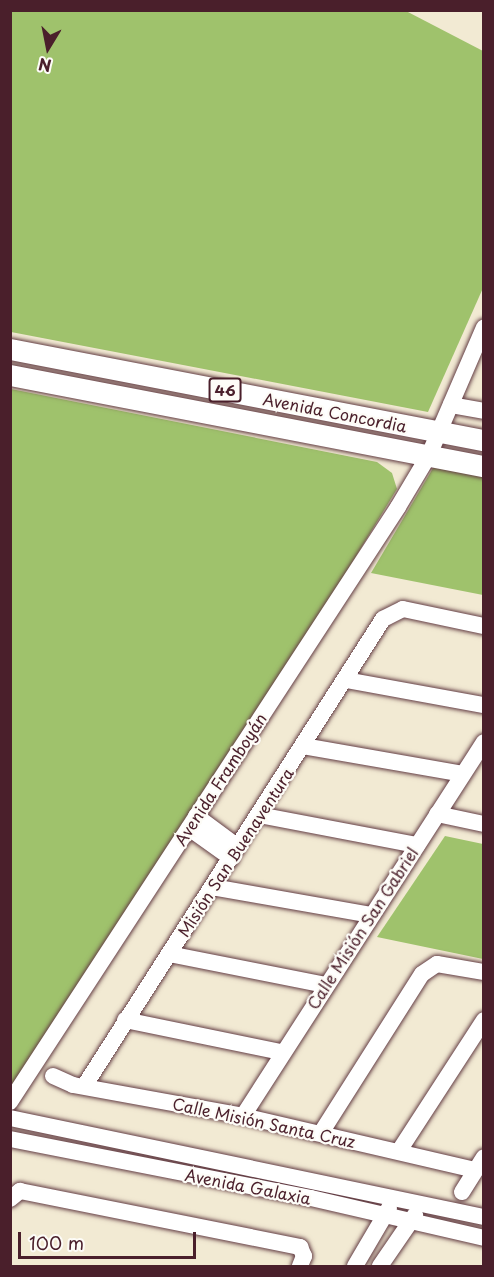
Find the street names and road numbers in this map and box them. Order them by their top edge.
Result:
road number: 46 [208,378,242,402]
street label: Avenida Concordia [262,389,408,435]
street label: Avenida Framboyán [170,710,270,848]
street label: Misión San Buenaventura [173,764,297,940]
street label: Calle Misión San Gabriel [302,843,422,1013]
street label: Calle Misión Santa Cruz [171,1093,357,1151]
street label: Avenida Galaxia [184,1164,312,1208]

